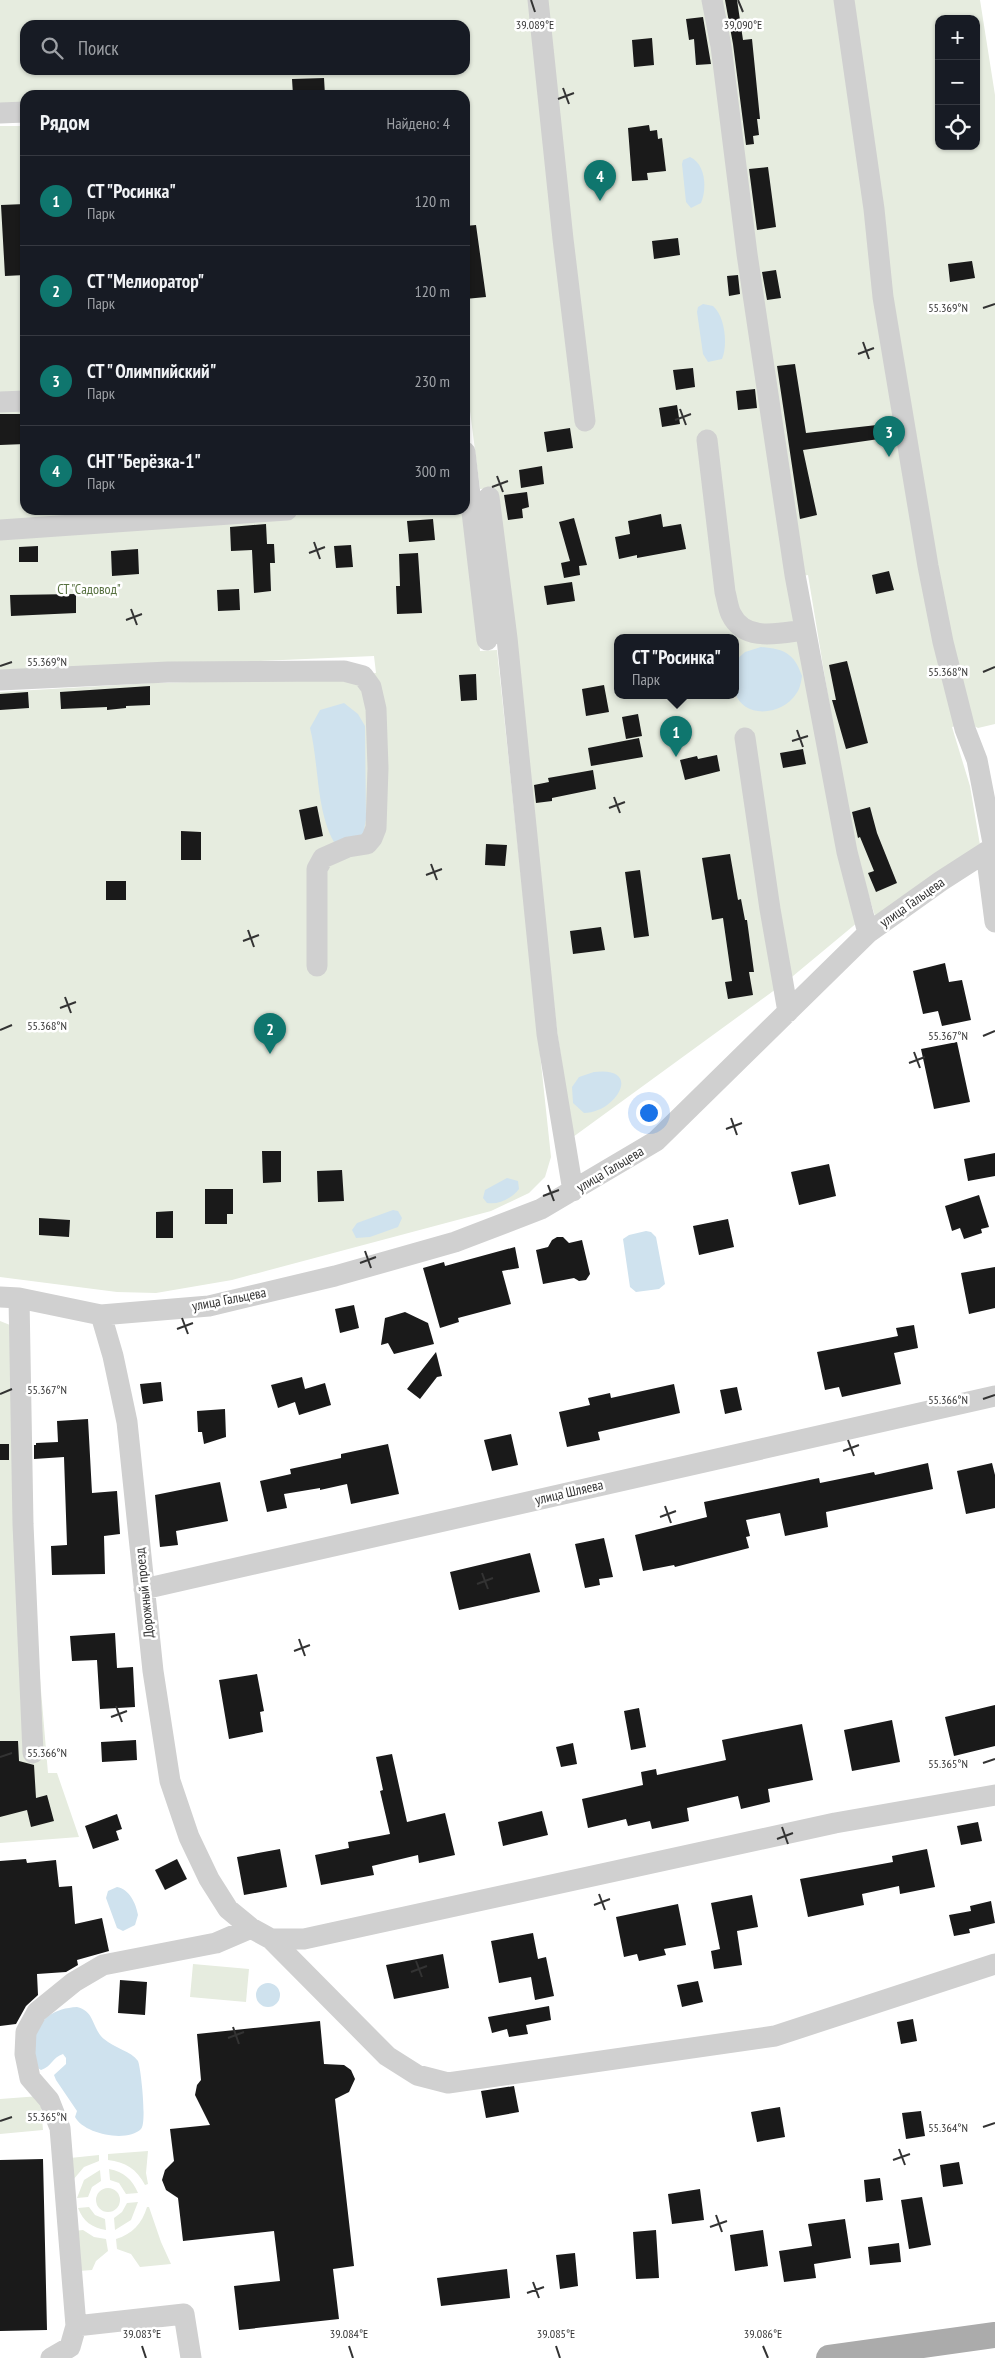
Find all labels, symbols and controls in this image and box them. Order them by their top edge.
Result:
map controls [935,15,980,150]
button: + [935,15,980,60]
text: 39.089°E [516,17,554,32]
text: 39.090°E [724,17,762,32]
search box [20,20,470,75]
icon: search [38,34,66,62]
text: Поиск [78,36,119,60]
button: − [935,60,980,105]
button: locate [935,105,980,150]
text: Рядом [40,109,90,136]
text: Найдено: 4 [387,113,450,133]
pin: 4 [584,160,616,201]
text: СТ "Росинка" [87,179,176,203]
text: 1 [52,191,60,211]
text: 120 m [415,191,450,211]
text: Парк [87,203,115,223]
text: СТ "Мелиоратор" [87,269,204,293]
text: 2 [52,281,60,301]
text: 120 m [415,281,450,301]
text: Парк [87,293,115,313]
text: 55.369°N [928,300,968,315]
text: СТ " Олимпийский" [87,359,216,383]
text: 3 [52,371,60,391]
text: 230 m [415,371,450,391]
text: Парк [87,383,115,403]
pin: 3 [873,416,905,457]
text: СНТ "Берёзка-1" [87,449,201,473]
text: 4 [52,461,60,481]
text: 300 m [415,461,450,481]
text: Парк [87,473,115,493]
park label: СТ "Садовод" [57,580,121,598]
popup [614,634,739,699]
text: СТ "Росинка" [632,645,721,669]
text: 55.369°N [27,654,67,669]
text: 55.368°N [928,664,968,679]
text: Парк [632,669,660,689]
pin: 1 [660,716,692,757]
street label: улица Гальцева [876,873,948,931]
pin: 2 [254,1013,286,1054]
text: 55.368°N [27,1018,67,1033]
text: 55.367°N [928,1028,968,1043]
your location [636,1100,662,1126]
street label: улица Гальцева [573,1142,647,1196]
street label: улица Гальцева [190,1283,268,1315]
text: 55.367°N [27,1382,67,1397]
text: 55.366°N [928,1392,968,1407]
street label: улица Шляева [533,1475,605,1509]
street label: Дорожный проезд [130,1547,158,1639]
text: 55.366°N [27,1745,67,1760]
text: 55.365°N [928,1756,968,1771]
text: 55.365°N [27,2109,67,2124]
text: 55.364°N [928,2120,968,2135]
text: 39.083°E [123,2326,161,2341]
text: 39.084°E [330,2326,368,2341]
text: 39.085°E [537,2326,575,2341]
text: 39.086°E [744,2326,782,2341]

